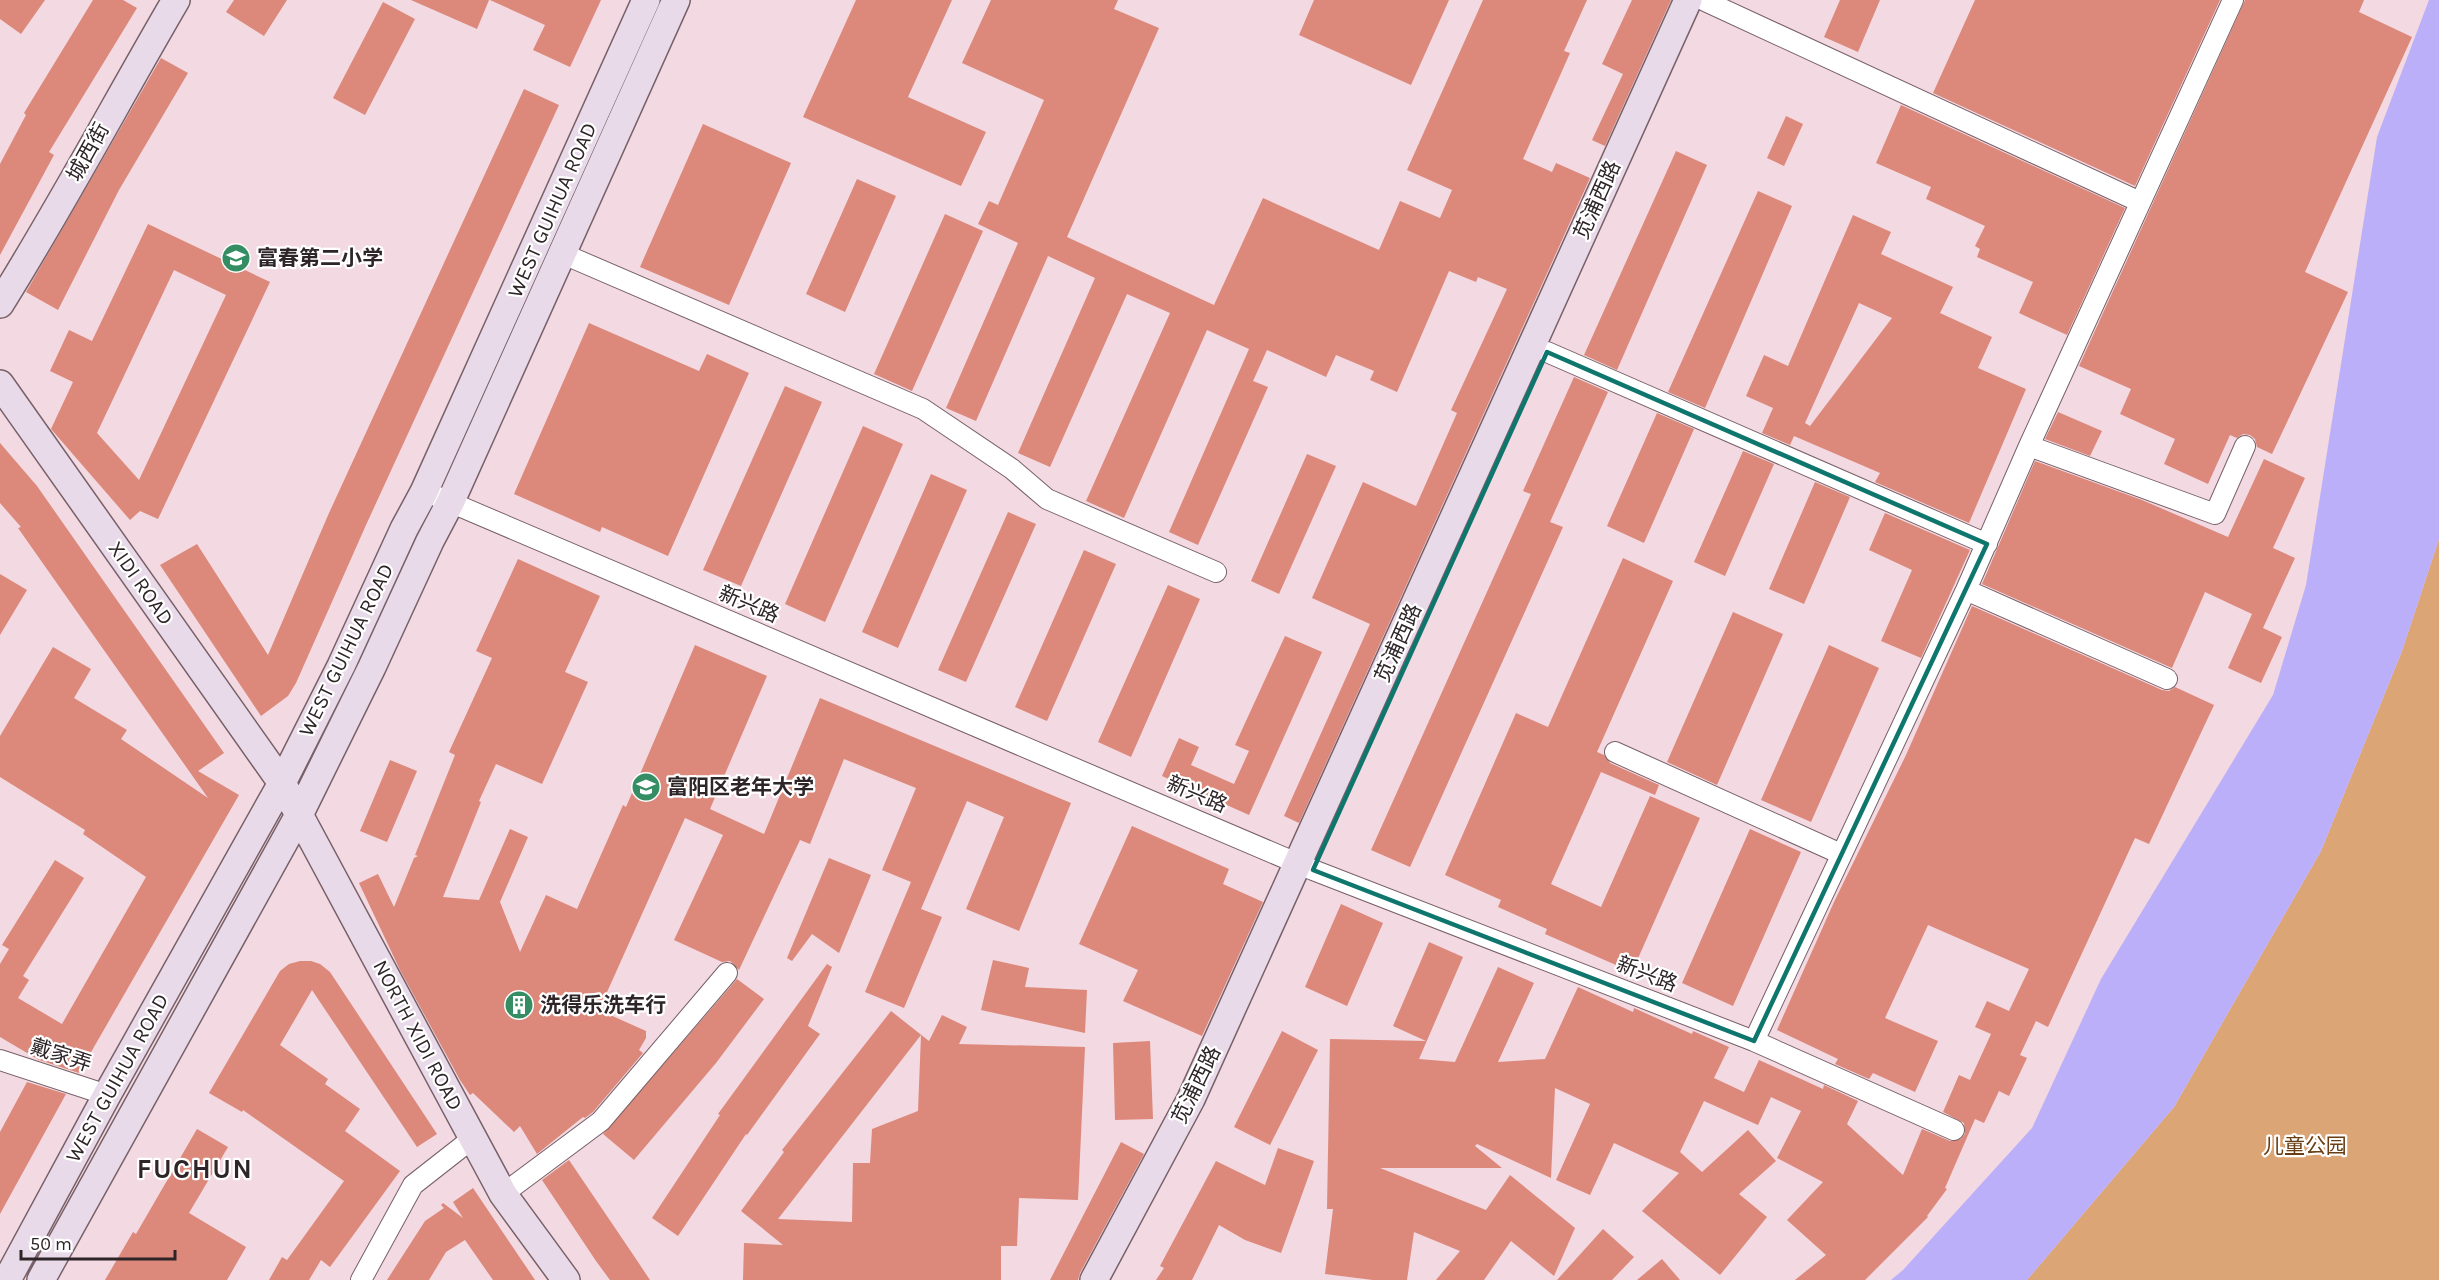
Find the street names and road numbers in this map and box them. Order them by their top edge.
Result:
street label: 城西街 [62,119,114,185]
street label: WEST GUIHUA ROAD [503,119,601,301]
street label: 苋浦西路 [1569,157,1625,243]
street label: XIDI ROAD [104,537,178,629]
street label: WEST GUIHUA ROAD [294,560,398,740]
street label: 新兴路 [715,581,783,627]
street label: 苋浦西路 [1370,600,1426,686]
street label: 新兴路 [1163,771,1231,817]
street label: 新兴路 [1613,952,1681,996]
street label: NORTH XIDI ROAD [368,956,468,1114]
street label: WEST GUIHUA ROAD [61,990,173,1166]
street label: 戴家弄 [27,1034,95,1076]
street label: 苋浦西路 [1167,1042,1225,1128]

